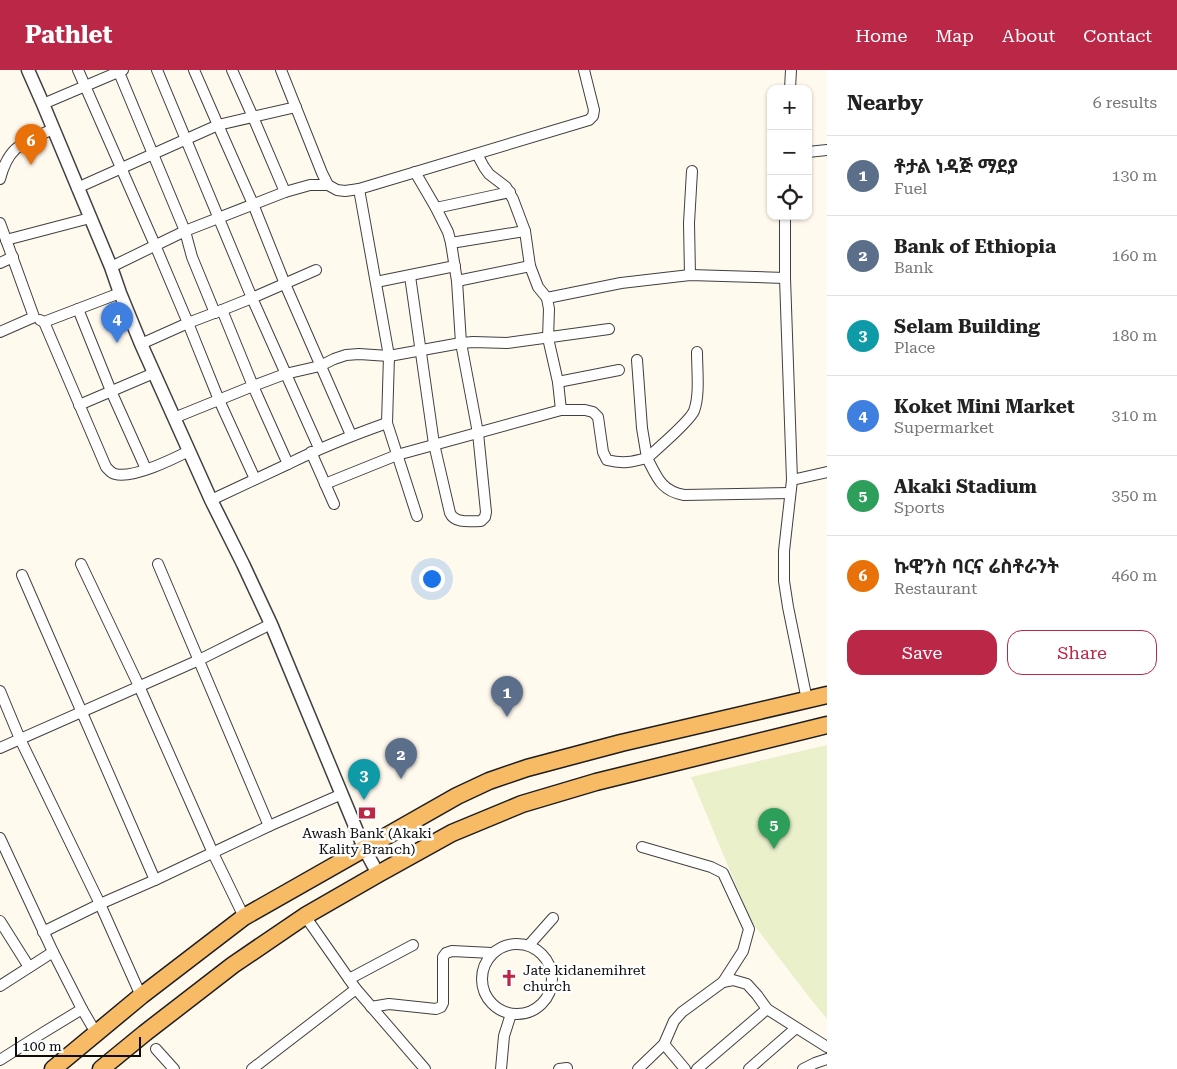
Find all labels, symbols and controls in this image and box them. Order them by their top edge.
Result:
text: Pathlet [25,21,112,49]
text: Home [855,25,907,46]
text: Map [935,25,974,46]
text: About [1002,25,1055,46]
text: Contact [1083,25,1152,46]
map controls [767,85,812,220]
button: + [767,85,812,130]
text: Nearby [847,91,923,115]
text: 6 results [1093,93,1157,112]
pin: 6 [15,124,47,165]
button: − [767,130,812,175]
text: ቶታል ነዳጅ ማደያ [894,155,1018,178]
text: 1 [859,166,867,185]
text: 130 m [1111,166,1157,185]
button: locate [767,175,812,220]
text: Fuel [894,179,927,198]
text: Bank of Ethiopia [894,235,1056,258]
text: 2 [859,246,867,265]
text: 160 m [1111,246,1157,265]
text: Bank [894,258,934,277]
pin: 4 [101,302,133,343]
text: Selam Building [894,315,1040,338]
text: 3 [859,326,867,345]
text: 180 m [1111,326,1157,345]
text: Place [894,338,935,357]
text: Koket Mini Market [894,395,1075,418]
text: 4 [859,406,867,425]
text: 310 m [1111,406,1157,425]
text: Supermarket [894,418,994,437]
text: Akaki Stadium [894,475,1037,498]
text: 5 [859,486,867,505]
text: 350 m [1111,486,1157,505]
text: Sports [894,498,945,517]
text: ኩዊንስ ባርና ሬስቶራንት [894,555,1059,578]
your location [419,566,445,592]
text: 6 [859,566,867,585]
text: 460 m [1111,566,1157,585]
text: Restaurant [894,579,977,598]
button: Save [847,630,997,675]
button: Share [1007,630,1157,675]
pin: 1 [491,676,523,717]
pin: 2 [385,738,417,779]
pin: 3 [348,759,380,800]
bank icon: Awash Bank (Akaki Kality Branch) [357,803,377,823]
pin: 5 [758,808,790,849]
place label: Awash Bank (Akaki Kality Branch) [302,825,432,857]
place label: Jate kidanemihret church [523,962,646,994]
church icon: Jate kidanemihret church [499,968,519,988]
scale bar [15,1034,141,1057]
text: 100 m [22,1038,62,1054]

